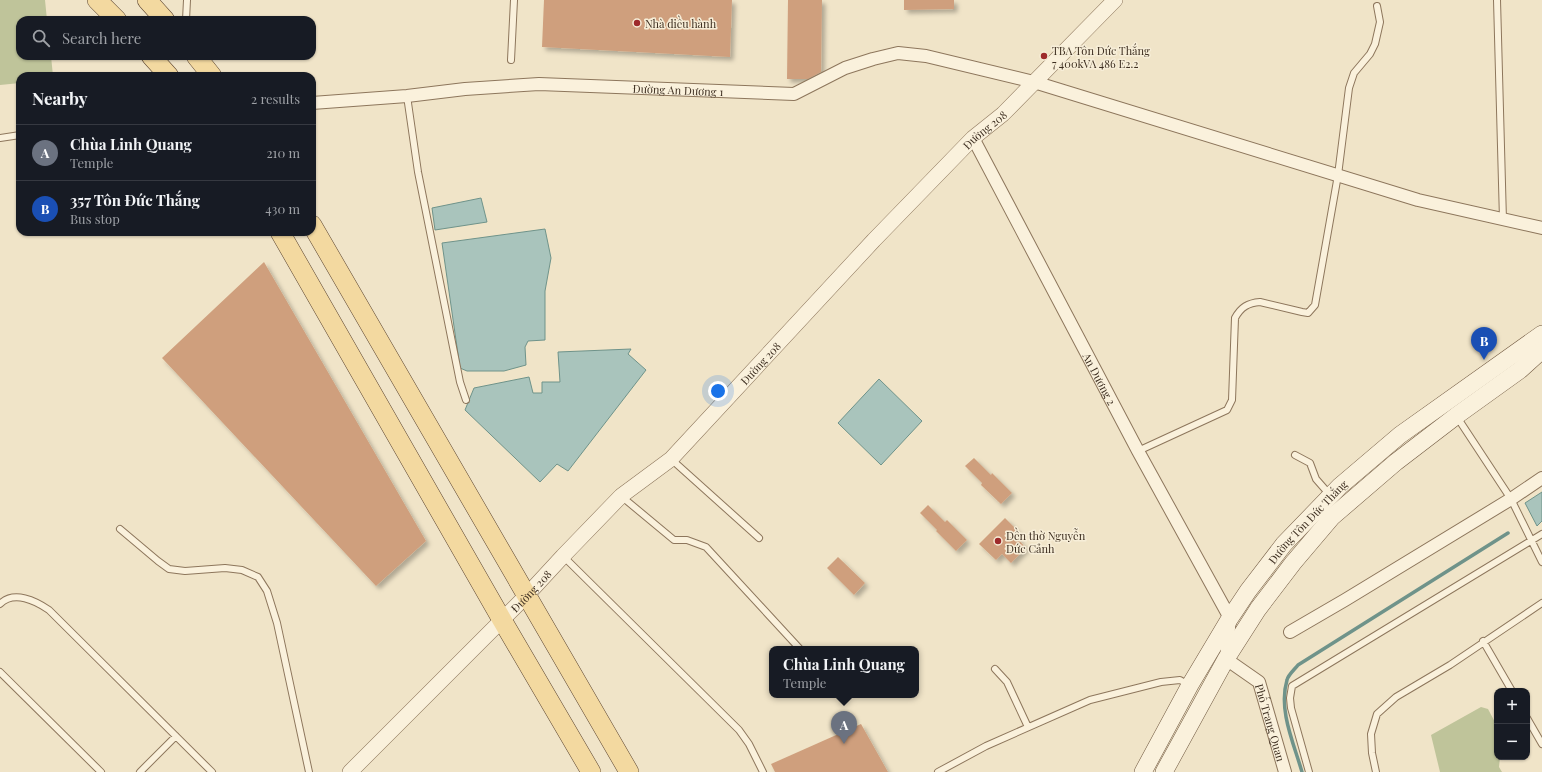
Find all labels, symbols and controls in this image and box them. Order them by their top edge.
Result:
place label: Nhà điều hành [645,15,717,31]
search box [16,16,316,60]
marker: Nhà điều hành [632,18,642,28]
icon: search [30,27,52,49]
text: Search here [62,28,141,48]
place label: TBA Tôn Đức Thắng 7 400kVA 486 E2.2 [1052,43,1150,71]
marker: TBA Tôn Đức Thắng 7 400kVA 486 E2.2 [1039,51,1049,61]
street label: Đường An Dương 1 [632,80,724,99]
text: Nearby [32,87,87,109]
text: 2 results [251,90,300,107]
street label: Đường 208 [959,107,1010,152]
text: Chùa Linh Quang [70,134,192,154]
text: A [41,144,49,161]
text: 210 m [266,144,300,161]
text: Temple [70,154,113,171]
text: 357 Tôn Đức Thắng [70,190,200,210]
text: B [41,200,49,217]
text: 430 m [265,200,300,217]
text: Bus stop [70,210,120,227]
pin: B [1471,327,1497,360]
street label: Đường 208 [736,338,784,388]
street label: An Dương 2 [1079,349,1120,407]
your location [708,381,728,401]
street label: Đường Tôn Đức Thắng [1264,476,1350,567]
place label: Đền thờ Nguyễn Đức Cảnh [1006,527,1086,556]
marker: Đền thờ Nguyễn Đức Cảnh [993,536,1003,546]
street label: Đường 208 [507,566,555,615]
popup [769,646,919,698]
text: Chùa Linh Quang [783,654,905,674]
text: Temple [783,674,826,691]
street label: Phố Trang Quan [1252,682,1289,763]
map controls [1494,688,1530,760]
button: + [1494,688,1530,724]
pin: A [831,711,857,744]
button: − [1494,724,1530,760]

